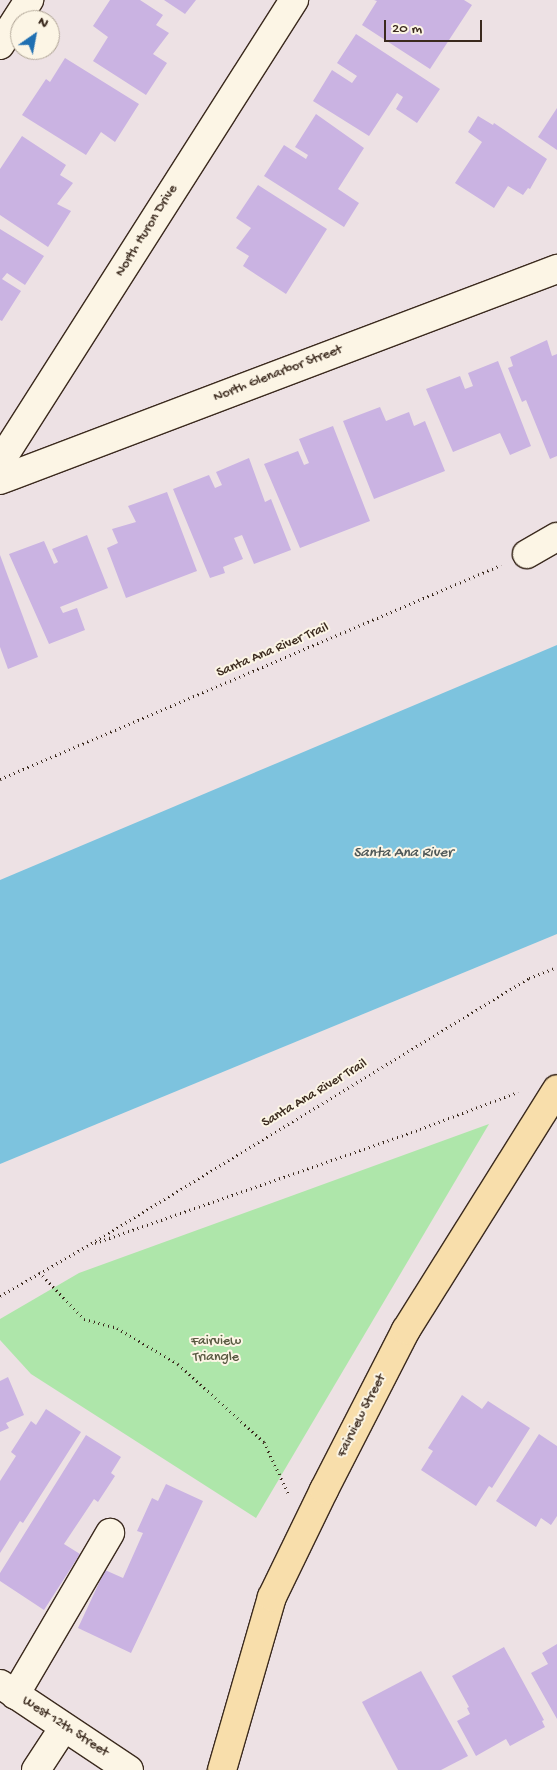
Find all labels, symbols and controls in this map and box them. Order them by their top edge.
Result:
north arrow [10,10,60,60]
scale bar [387,10,484,42]
text: N [34,13,51,32]
text: 20 m [392,20,422,38]
street label: North Huron Drive [112,182,182,280]
street label: North Glenarbor Street [211,342,345,406]
street label: Santa Ana River Trail [214,620,332,682]
water label: Santa Ana River [353,845,453,863]
street label: Santa Ana River Trail [259,1056,371,1132]
park label: Fairview Triangle [191,1334,241,1366]
street label: Fairview Street [334,1372,390,1460]
street label: West 12th Street [19,1693,111,1761]

